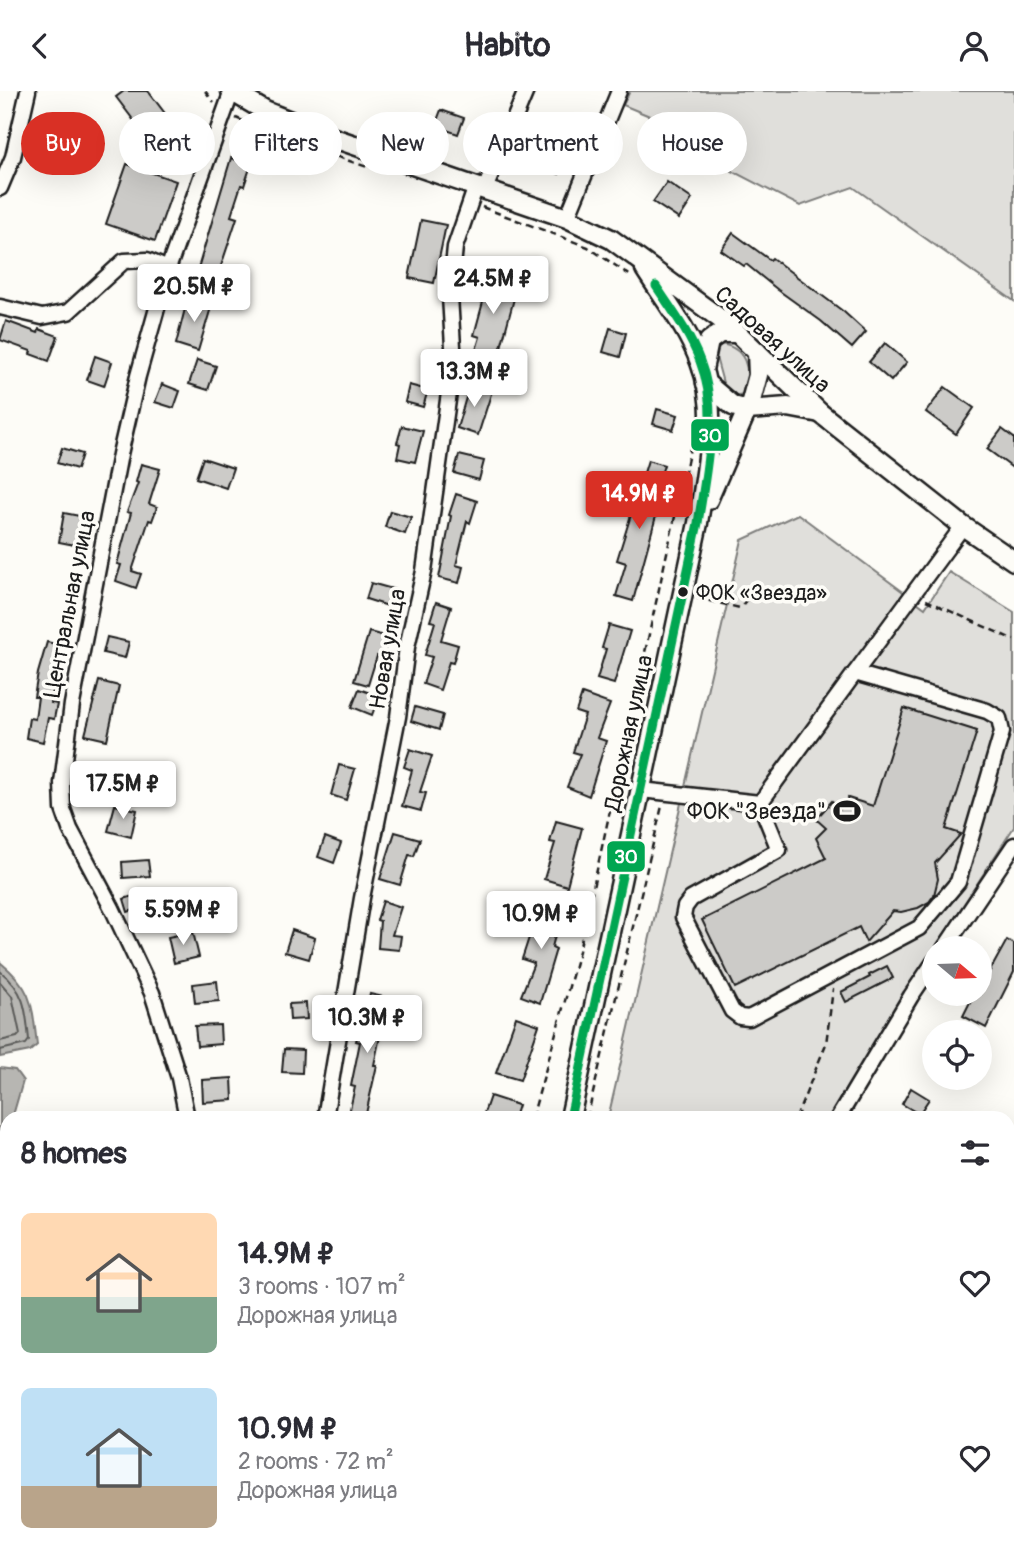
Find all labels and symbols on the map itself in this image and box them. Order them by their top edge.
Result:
pin: 24.5M ₽ [428,257,558,316]
pin: 20.5M ₽ [129,265,259,324]
street label: Садовая улица [709,280,837,399]
pin: 13.3M ₽ [409,349,539,409]
line badge: 30 [690,418,730,452]
text: 30 [698,424,722,448]
pin: 14.9M ₽ [574,471,704,531]
street label: Центральная улица [37,508,102,700]
place label: ФОК «Звезда» [696,580,827,607]
marker: ФОК «Звезда» [676,585,690,599]
street label: Новая улица [363,586,412,712]
street label: Дорожная улица [598,652,659,815]
pin: 17.5M ₽ [58,761,188,821]
sports icon: ФОК "Звезда" [832,796,862,826]
place label: ФОК "Звезда" [687,797,826,826]
line badge: 30 [606,840,646,873]
text: 30 [614,845,638,869]
pin: 5.59M ₽ [118,887,248,947]
pin: 10.9M ₽ [476,891,606,951]
north arrow [922,936,992,1006]
pin: 10.3M ₽ [302,995,432,1055]

